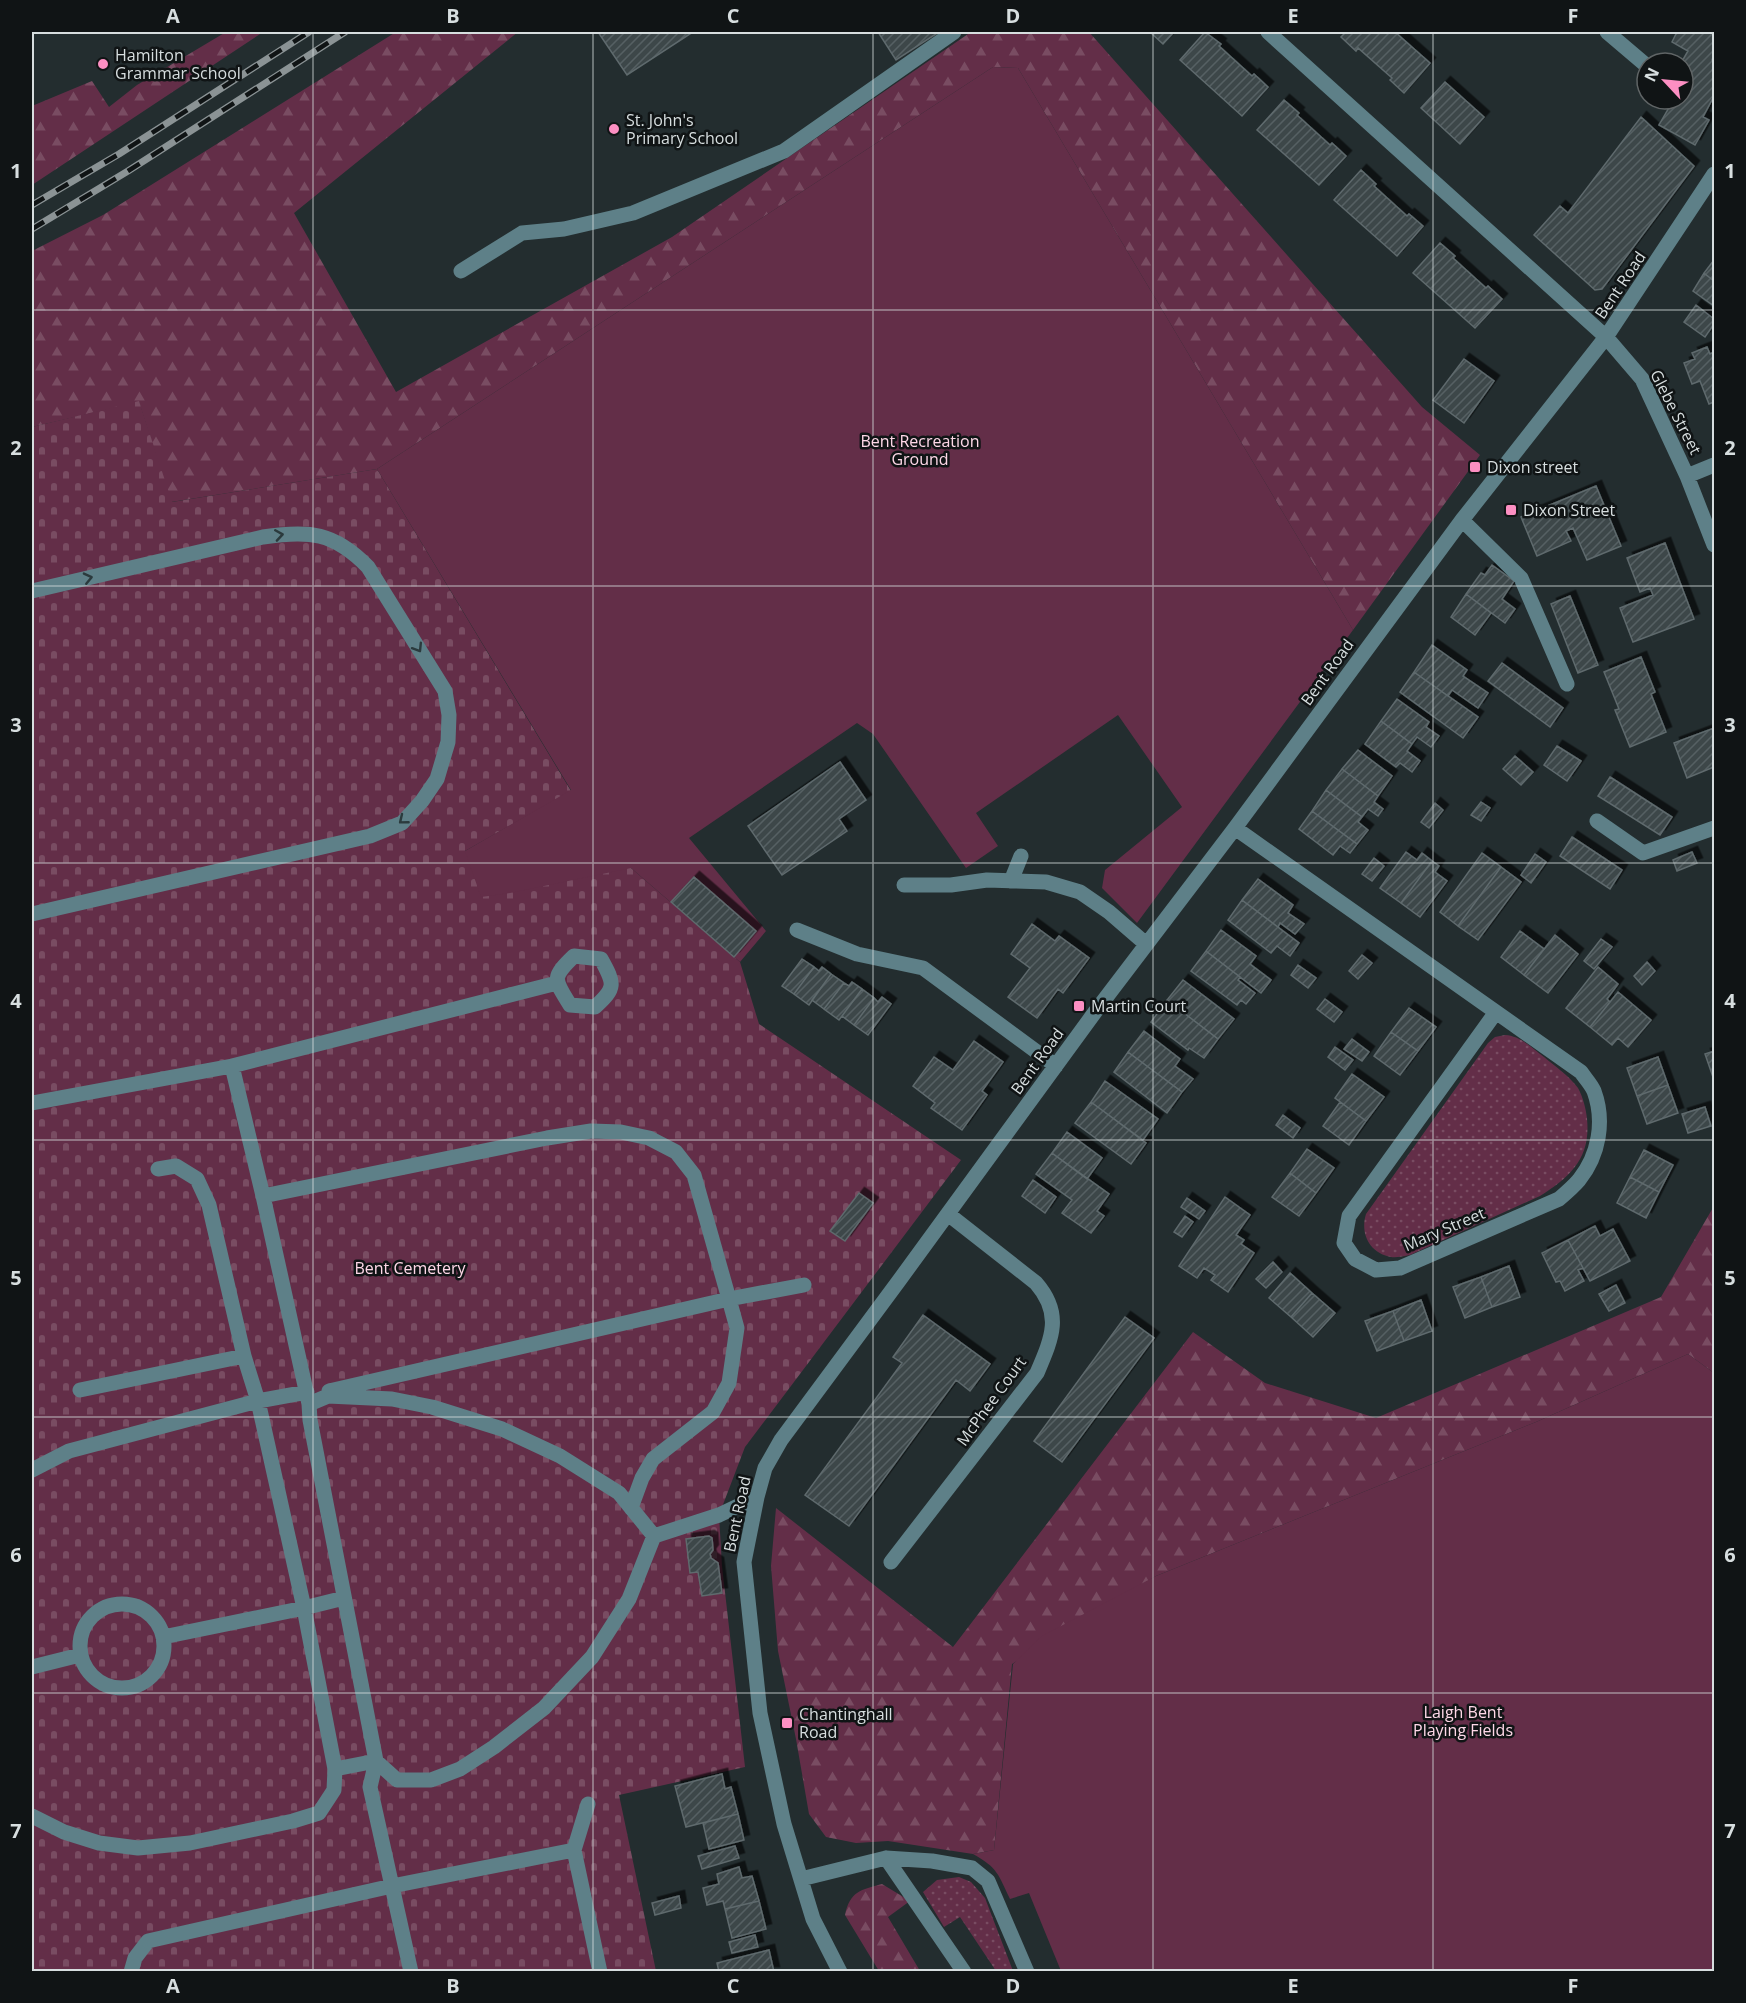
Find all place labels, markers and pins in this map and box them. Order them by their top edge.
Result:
place label: Hamilton Grammar School [115,44,241,84]
marker: Hamilton Grammar School [96,57,110,71]
place label: St. John's Primary School [626,109,738,149]
marker: St. John's Primary School [607,122,621,136]
place label: Dixon street [1487,456,1578,478]
marker: Dixon street [1468,460,1482,474]
place label: Dixon Street [1523,499,1616,521]
marker: Dixon Street [1504,503,1518,517]
place label: Martin Court [1091,995,1187,1017]
marker: Martin Court [1072,999,1086,1013]
place label: Chantinghall Road [799,1703,893,1743]
marker: Chantinghall Road [780,1716,794,1730]

